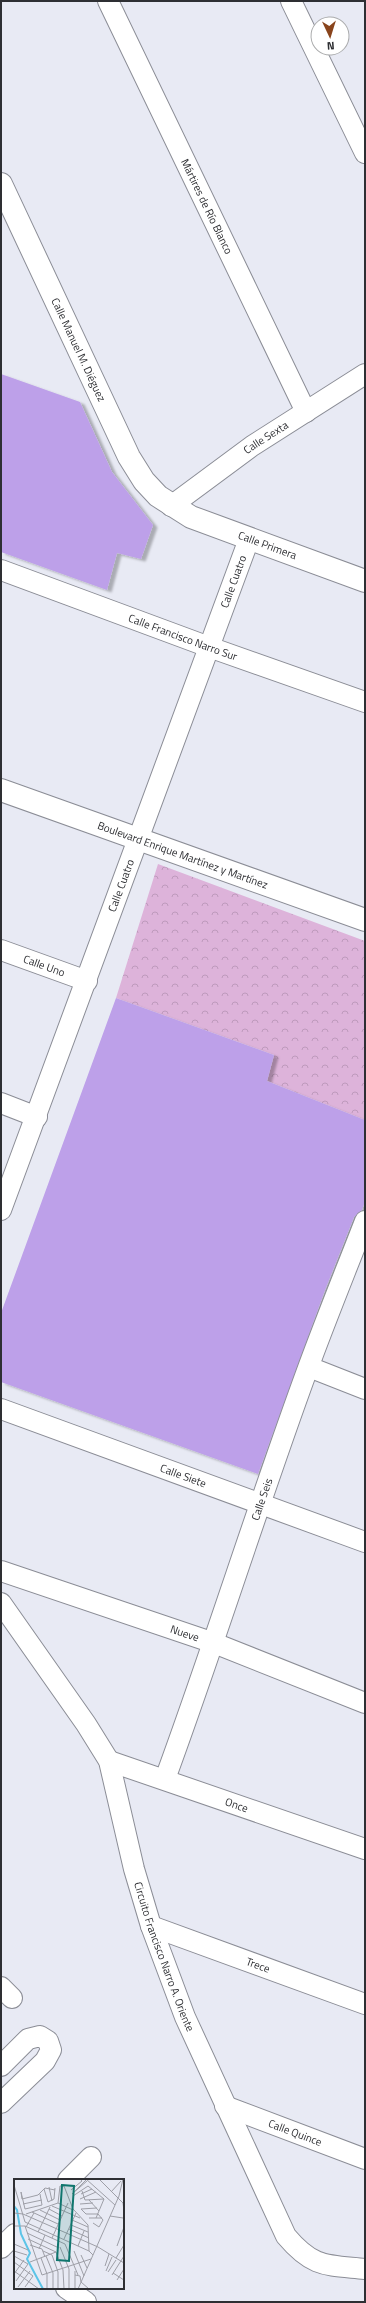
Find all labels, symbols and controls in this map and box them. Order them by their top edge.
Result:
north arrow [310,16,350,56]
text: N [326,38,335,54]
street label: Mártires de Río Blanco [177,156,237,257]
street label: Calle Manuel M. Diéguez [47,295,110,404]
street label: Calle Sexta [240,417,292,458]
street label: Calle Primera [236,527,300,563]
street label: Calle Cuatro [216,553,250,610]
street label: Calle Francisco Narro Sur [126,610,240,664]
street label: Boulevard Enrique Martínez y Martínez [95,817,270,893]
street label: Calle Cuatro [104,857,138,914]
street label: Calle Uno [21,951,68,981]
street label: Calle Siete [158,1460,209,1491]
street label: Calle Seis [247,1476,276,1522]
street label: Nueve [168,1621,202,1646]
street label: Once [223,1794,251,1816]
street label: Circuito Francisco Narro A. Oriente [130,1880,199,2034]
street label: Trece [244,1953,273,1977]
street label: Calle Quince [266,2115,325,2150]
inset map [14,2179,124,2289]

